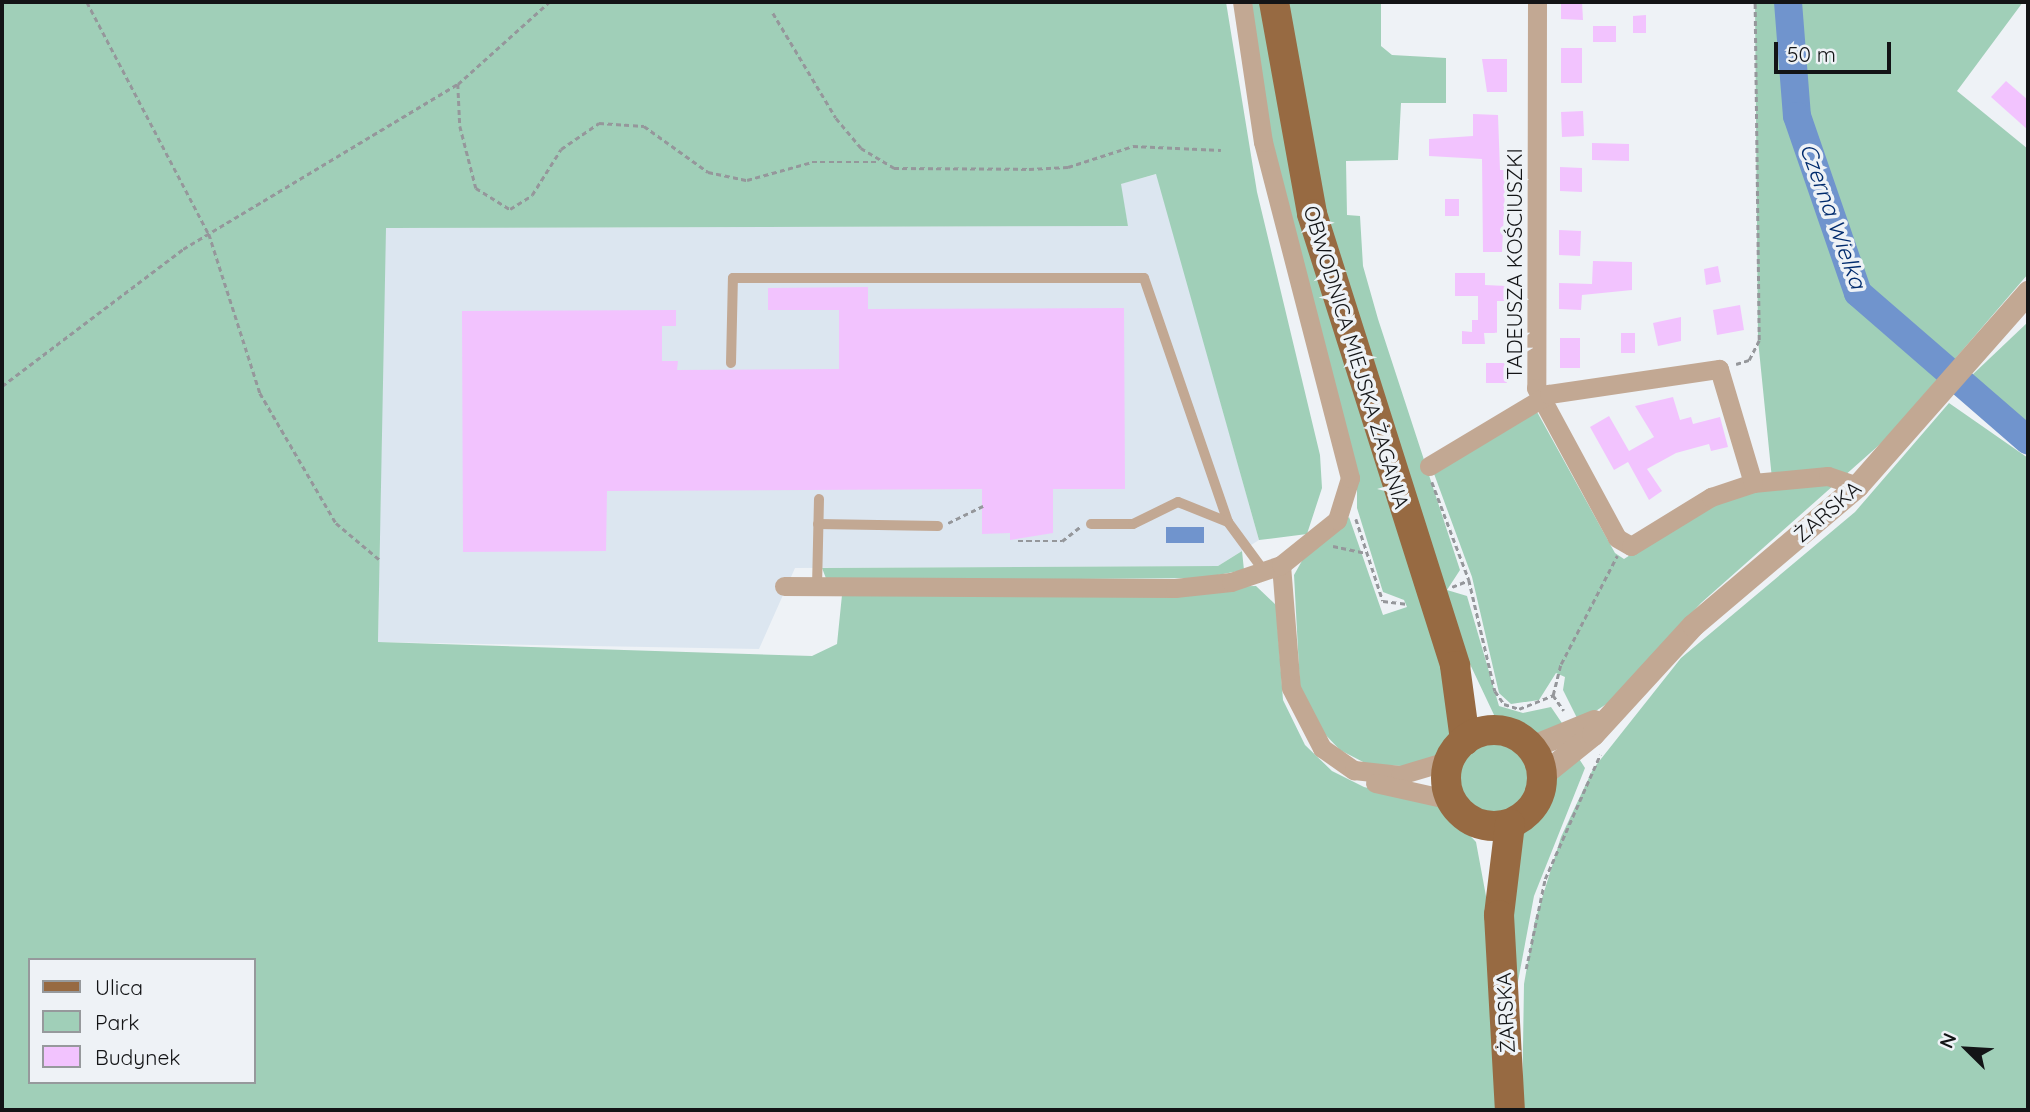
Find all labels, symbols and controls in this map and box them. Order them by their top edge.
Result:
scale bar [1778,28,1895,72]
text: 50 m [1787,41,1836,67]
water label: Czerna Wielka [1794,140,1872,292]
street label: TADEUSZA KOŚCIUSZKI [1501,148,1527,380]
street label: OBWODNICA MIEJSKA ŻAGANIA [1299,202,1415,512]
street label: ŻARSKA [1788,475,1866,547]
legend [28,958,256,1084]
street label: ŻARSKA [1490,972,1520,1054]
text: Ulica [95,974,143,1000]
text: Park [95,1009,139,1035]
north arrow [1932,1014,2002,1084]
text: N [1934,1029,1962,1052]
text: Budynek [95,1044,181,1070]

